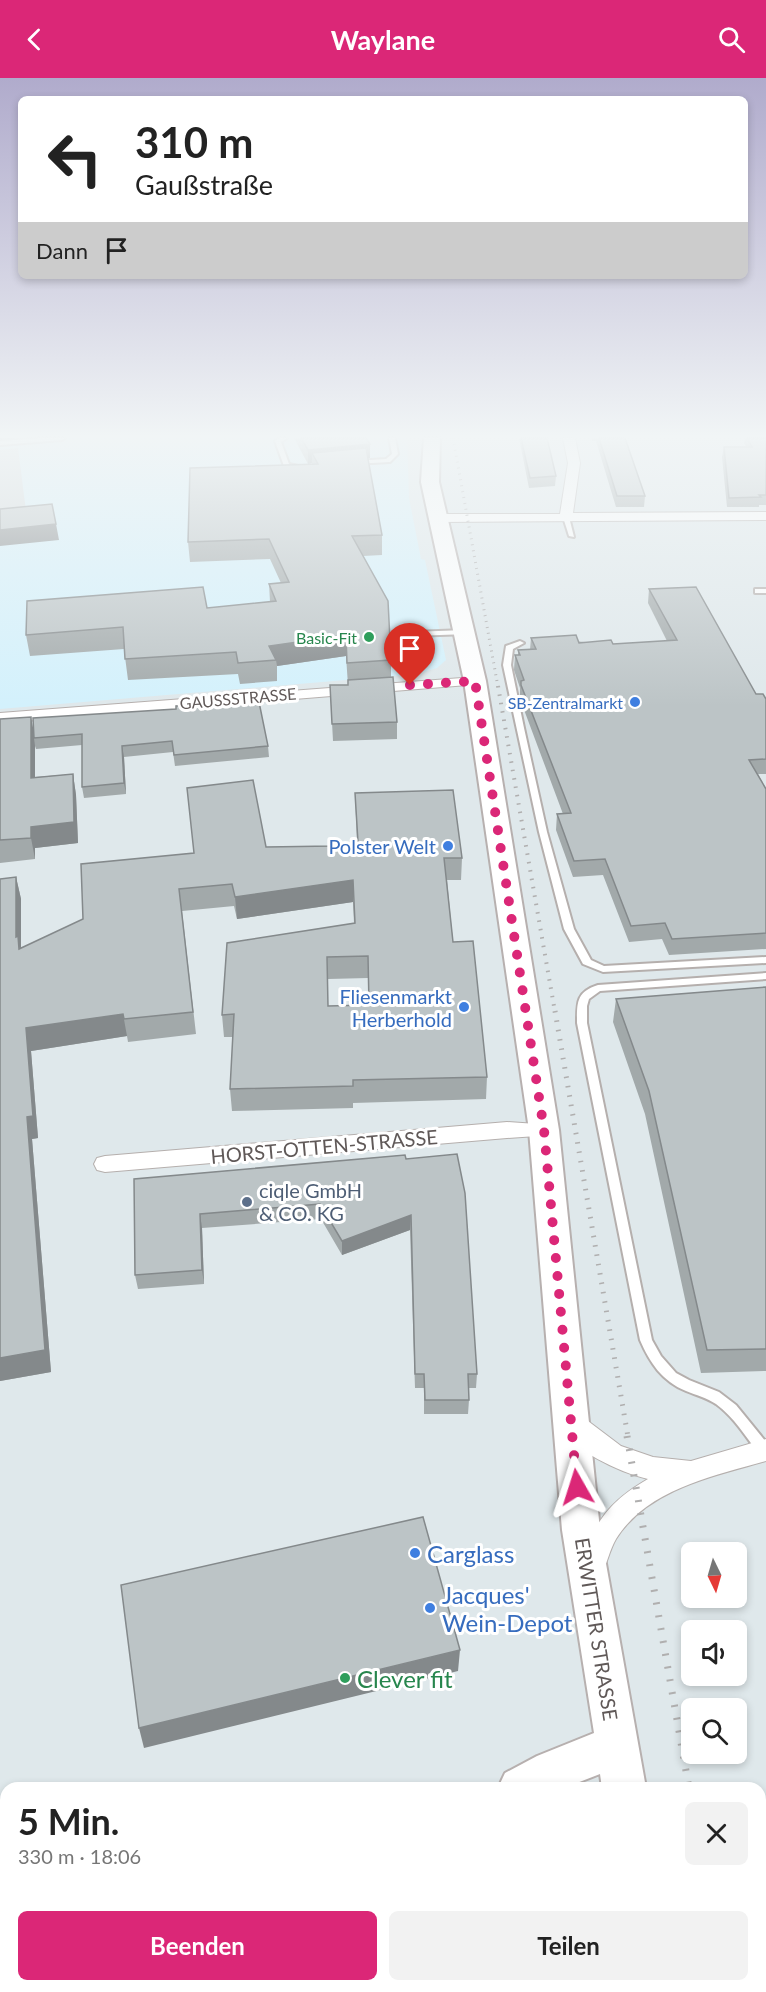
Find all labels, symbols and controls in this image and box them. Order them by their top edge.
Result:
icon: back [18,23,51,56]
text: Waylane [331,23,435,56]
icon: search [715,23,748,56]
text: 310 m [135,117,253,167]
icon: left [36,120,114,198]
text: Gaußstraße [135,168,273,201]
icon: arrive [100,234,133,267]
text: Dann [36,237,88,264]
pin [384,623,435,685]
place label: Basic-Fit [296,628,357,647]
marker: Basic-Fit [362,630,376,644]
icon: arrive [393,632,426,665]
street label: GAUSSSTRASSE [179,683,297,713]
place label: SB-Zentralmarkt [508,693,623,712]
marker: SB-Zentralmarkt [628,695,642,709]
place label: Polster Welt [328,834,436,858]
marker: Polster Welt [441,839,455,853]
place label: Fliesenmarkt Herberhold [339,984,452,1031]
marker: Fliesenmarkt Herberhold [457,1000,471,1014]
street label: HORST-OTTEN-STRASSE [209,1124,439,1168]
place label: ciqle GmbH & CO. KG [259,1178,362,1225]
marker: ciqle GmbH & CO. KG [240,1195,254,1209]
position arrow [545,1455,609,1519]
street label: ERWITTER STRASSE [571,1536,623,1722]
place label: Carglass [427,1539,514,1568]
north arrow [681,1542,747,1608]
map controls [681,1542,747,1764]
marker: Carglass [408,1546,422,1560]
place label: Jacques' Wein-Depot [442,1580,573,1637]
marker: Jacques' Wein-Depot [423,1601,437,1615]
button: sound [681,1620,747,1686]
place label: Clever fit [357,1664,453,1693]
marker: Clever fit [338,1671,352,1685]
button: search [681,1698,747,1764]
text: 5 Min. [18,1799,119,1843]
button: close [685,1802,748,1865]
text: 330 m · 18:06 [18,1844,141,1868]
button: Beenden [18,1911,377,1980]
button: Teilen [389,1911,748,1980]

